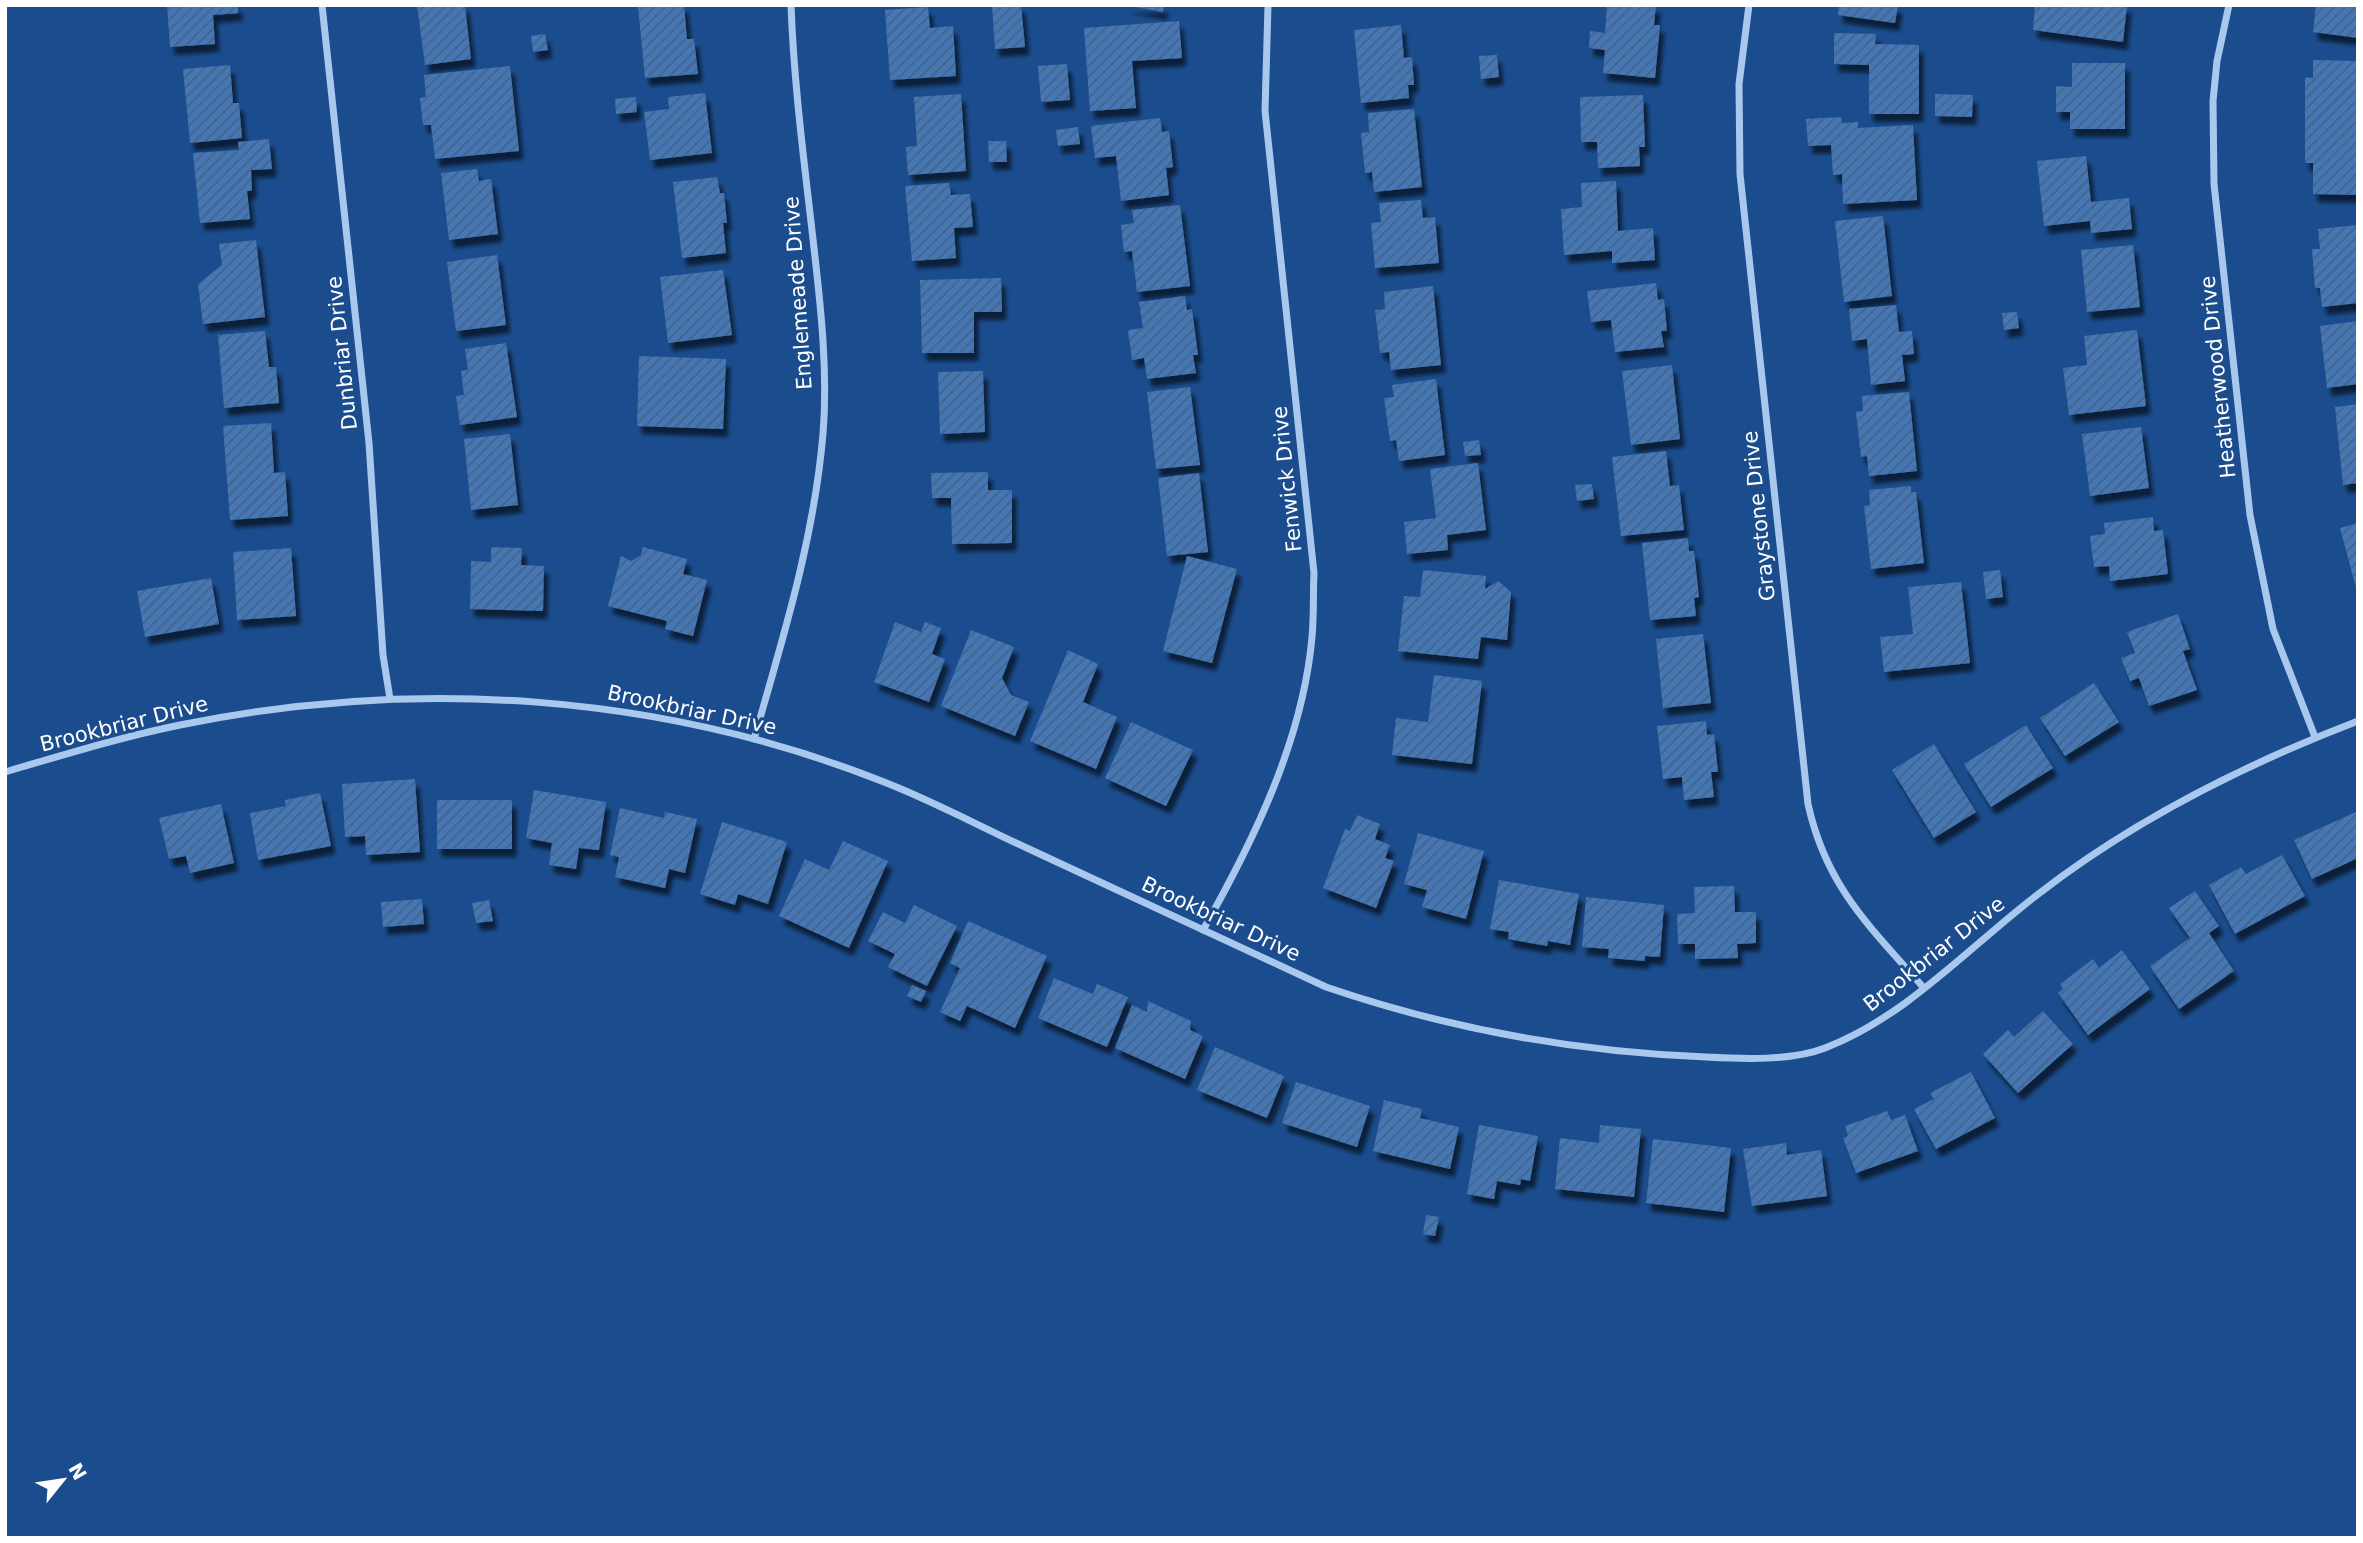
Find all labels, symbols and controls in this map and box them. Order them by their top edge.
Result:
street label: Englemeade Drive [779,195,817,391]
street label: Dunbriar Drive [322,275,362,431]
street label: Heatherwood Drive [2195,275,2241,479]
street label: Fenwick Drive [1267,405,1307,553]
street label: Graystone Drive [1738,430,1780,602]
street label: Brookbriar Drive [605,680,779,740]
street label: Brookbriar Drive [37,692,211,756]
street label: Brookbriar Drive [1138,872,1304,966]
street label: Brookbriar Drive [1859,891,2009,1017]
north arrow [28,1445,98,1515]
text: N [64,1459,91,1484]

